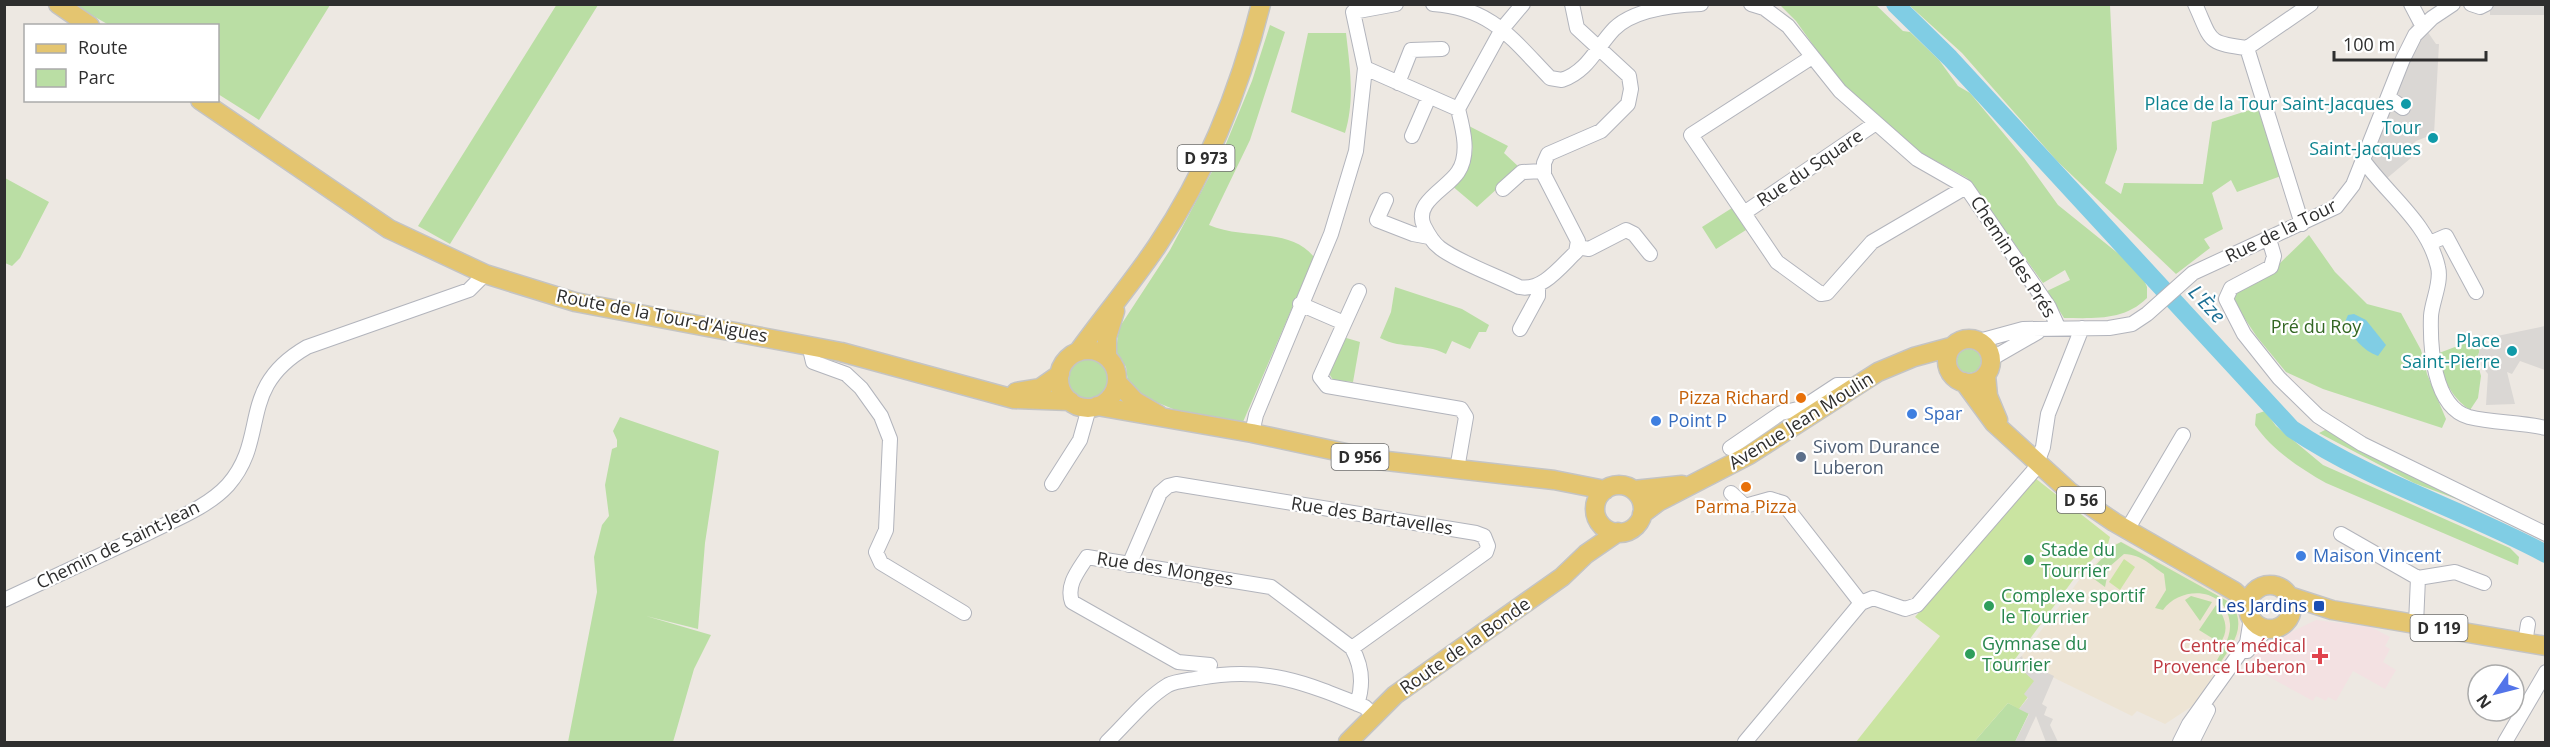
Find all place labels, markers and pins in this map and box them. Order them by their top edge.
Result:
place label: Place de la Tour Saint-Jacques [2145,91,2394,115]
marker: Place de la Tour Saint-Jacques [2399,97,2413,111]
place label: Tour Saint-Jacques [2309,115,2422,160]
marker: Tour Saint-Jacques [2426,131,2440,145]
place label: Place Saint-Pierre [2402,328,2500,373]
marker: Place Saint-Pierre [2505,344,2519,358]
place label: Pizza Richard [1678,385,1789,409]
marker: Pizza Richard [1794,391,1808,405]
place label: Spar [1924,401,1963,425]
marker: Spar [1905,407,1919,421]
place label: Point P [1668,408,1727,432]
marker: Point P [1649,414,1663,428]
place label: Sivom Durance Luberon [1813,434,1940,479]
marker: Sivom Durance Luberon [1794,450,1808,464]
marker: Parma Pizza [1739,480,1753,494]
place label: Parma Pizza [1695,494,1797,518]
place label: Stade du Tourrier [2041,537,2115,582]
place label: Maison Vincent [2313,543,2441,567]
marker: Maison Vincent [2294,549,2308,563]
marker: Stade du Tourrier [2022,553,2036,567]
place label: Complexe sportif le Tourrier [2001,583,2145,628]
place label: Les Jardins [2217,593,2307,617]
marker: Complexe sportif le Tourrier [1982,599,1996,613]
marker: Les Jardins [2312,599,2326,613]
place label: Gymnase du Tourrier [1982,631,2087,676]
place label: Centre médical Provence Luberon [2153,633,2306,678]
marker: Gymnase du Tourrier [1963,647,1977,661]
marker: Centre médical Provence Luberon [2311,647,2329,665]

